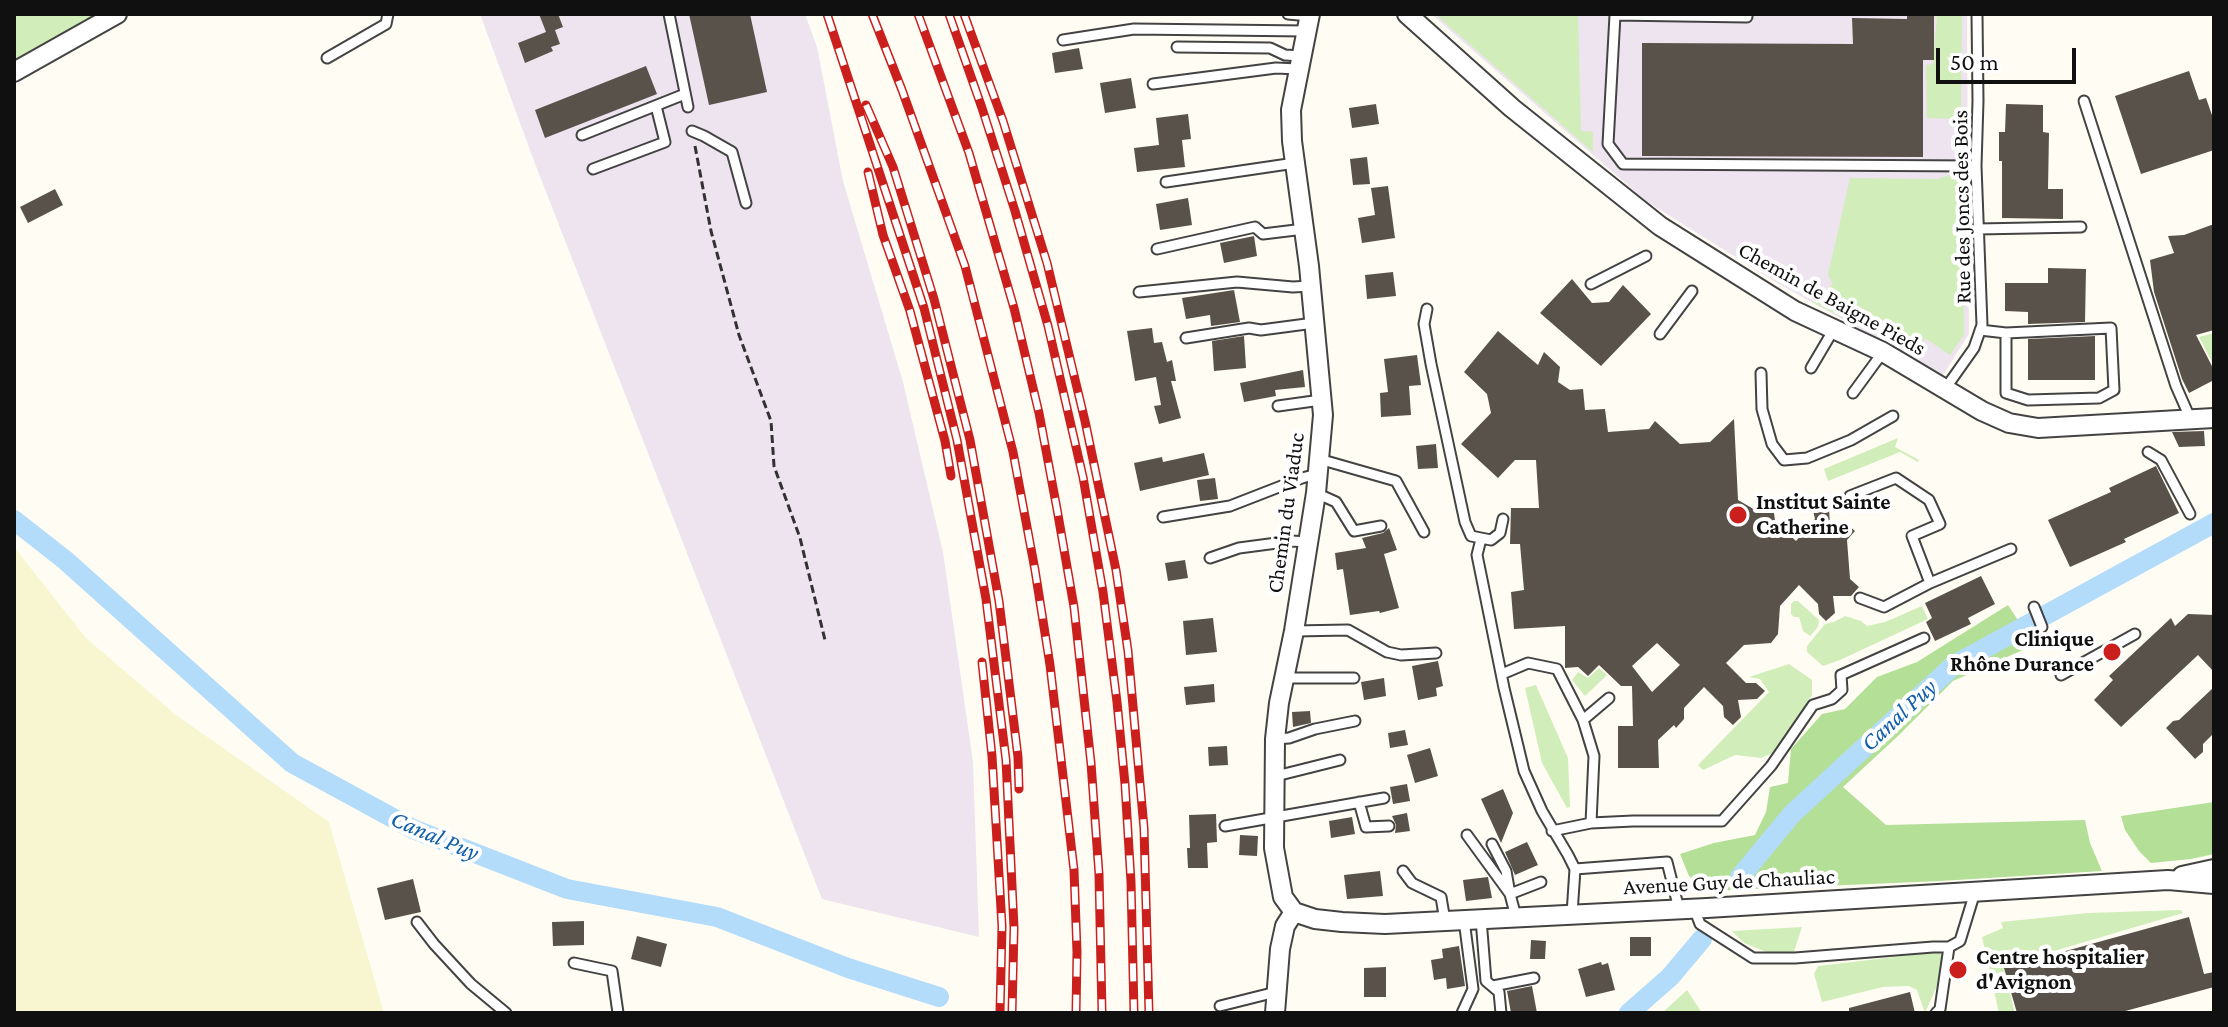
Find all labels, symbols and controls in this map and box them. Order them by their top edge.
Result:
scale bar [1940,32,2080,82]
text: 50 m [1950,48,1999,75]
street label: Rue des Joncs des Bois [1947,110,1977,304]
street label: Chemin de Baigne Pieds [1734,237,1930,361]
street label: Chemin du Viaduc [1262,431,1310,595]
place label: Institut Sainte Catherine [1756,489,1891,540]
marker: Institut Sainte Catherine [1727,504,1749,526]
place label: Clinique Rhône Durance [1950,626,2094,678]
marker: Clinique Rhône Durance [2101,641,2123,663]
water label: Canal Puy [1855,673,1943,757]
water label: Canal Puy [386,805,484,867]
street label: Avenue Guy de Chauliac [1623,863,1835,901]
place label: Centre hospitalier d'Avignon [1976,944,2145,996]
marker: Centre hospitalier d'Avignon [1947,959,1969,981]

